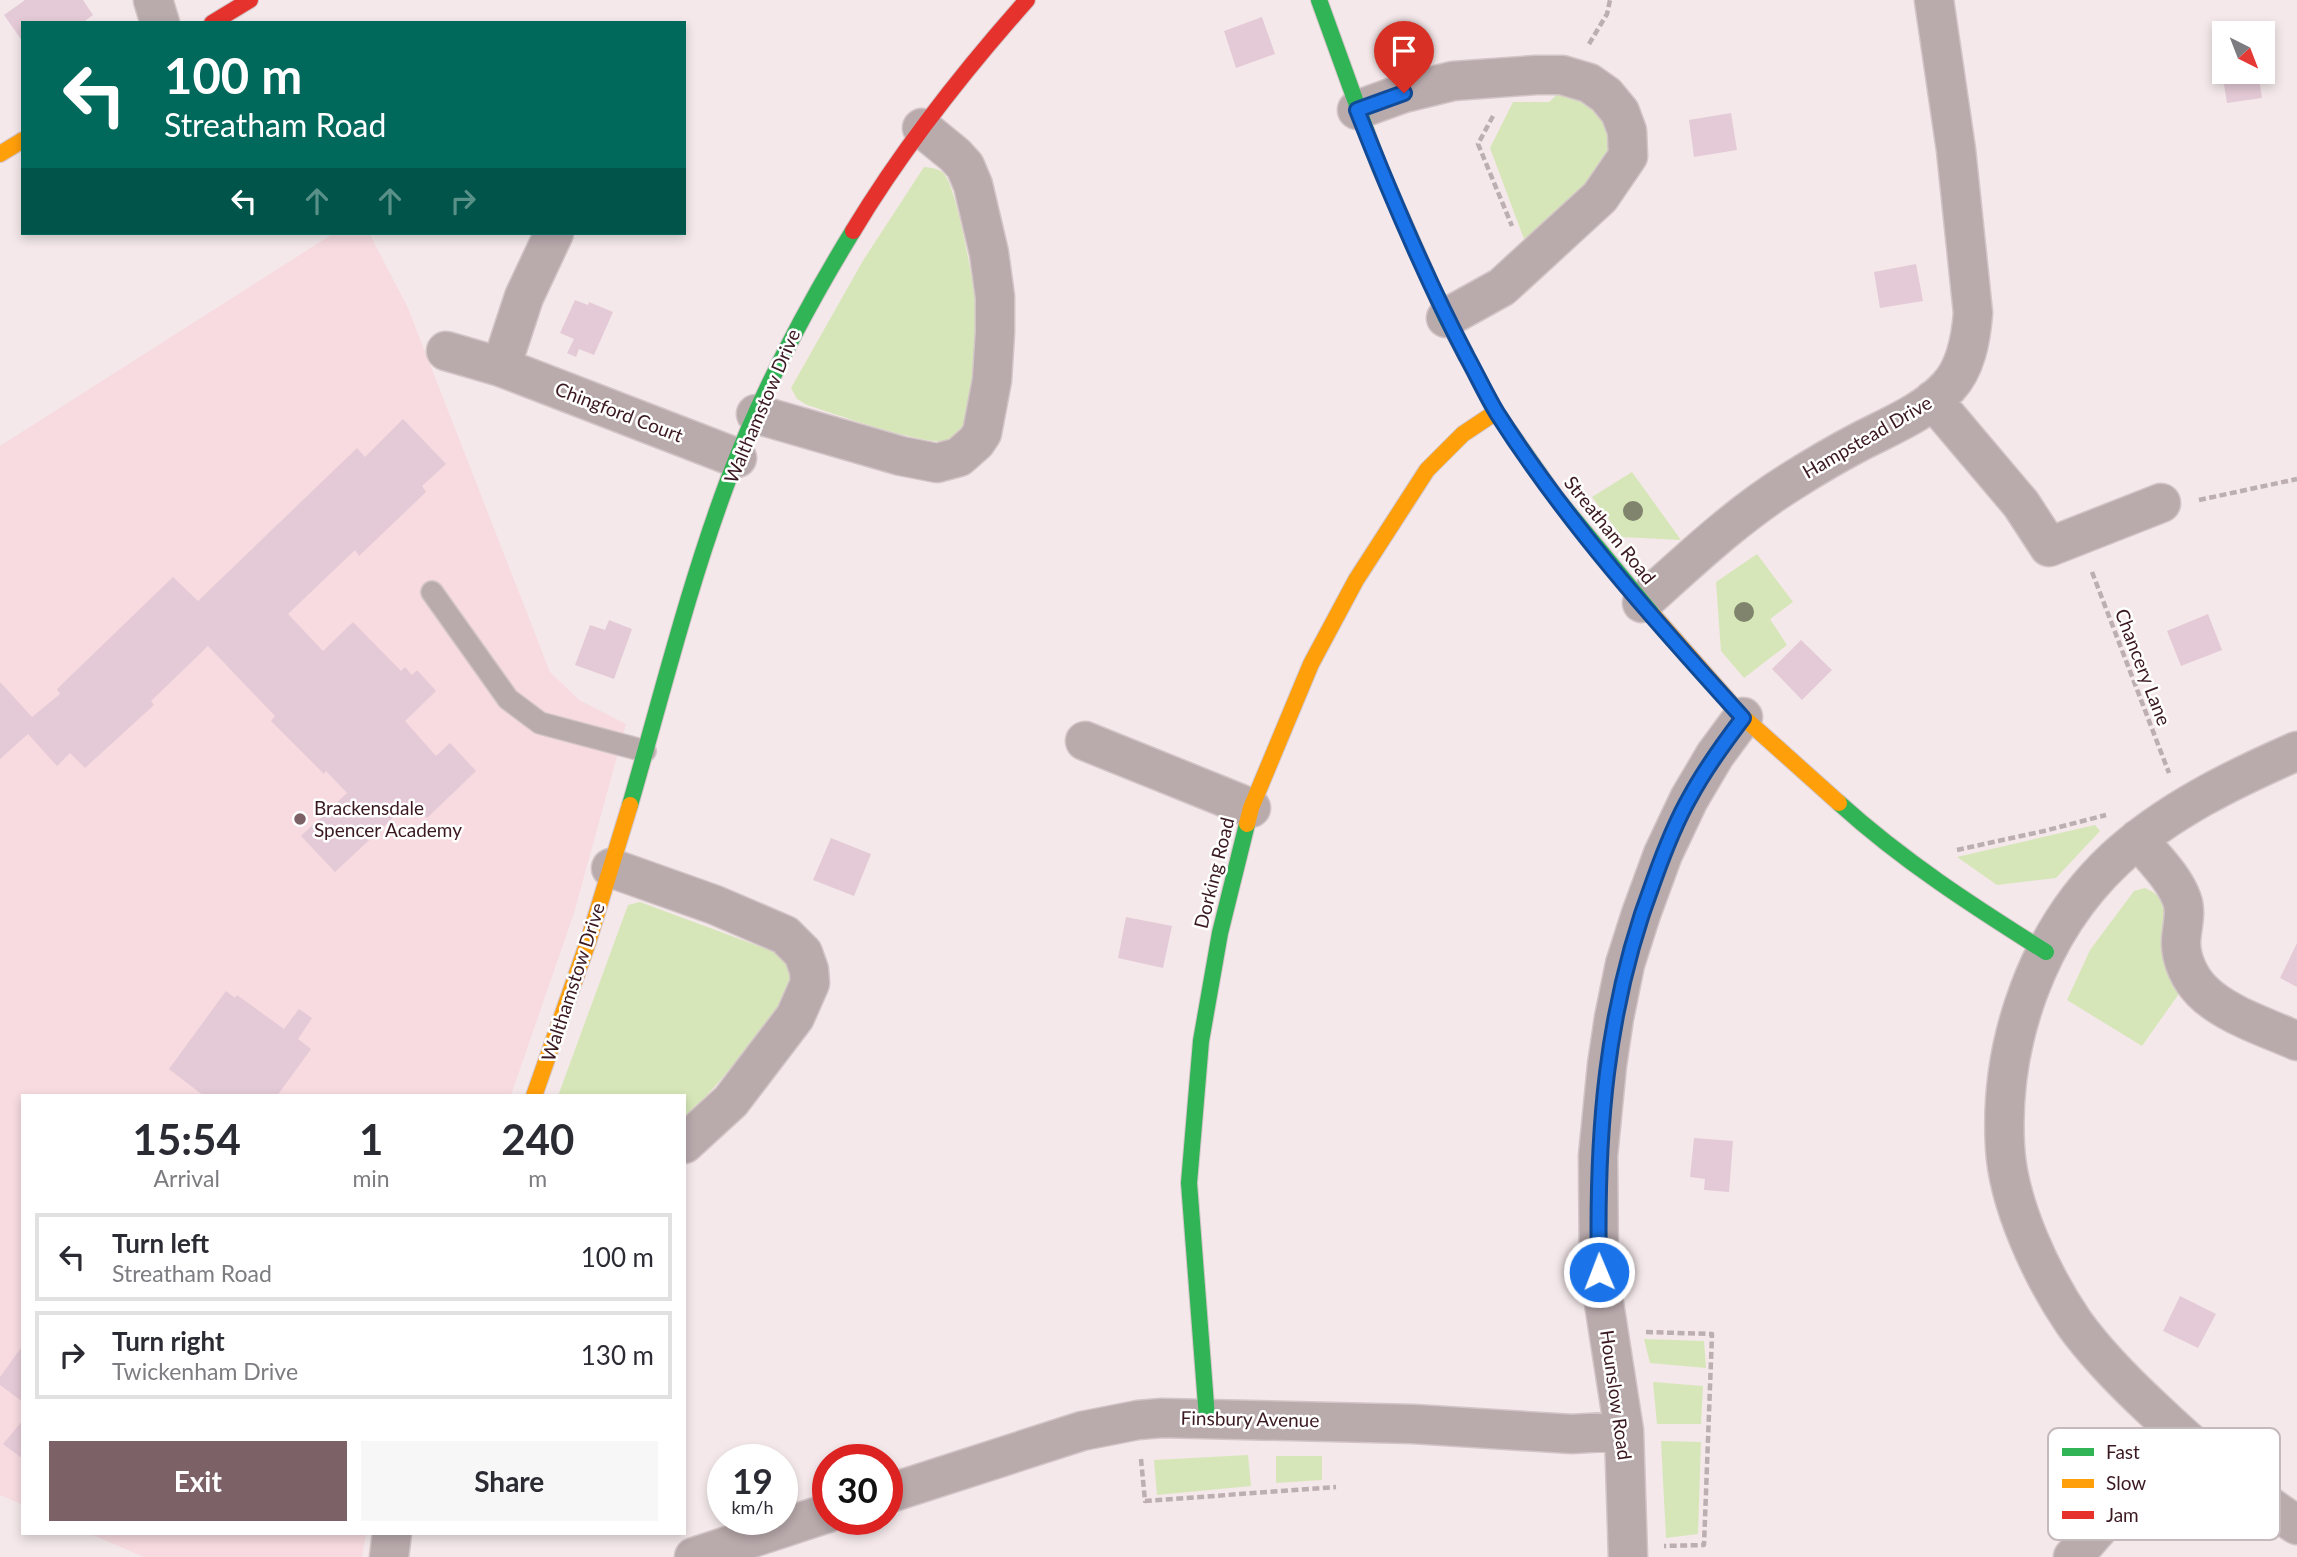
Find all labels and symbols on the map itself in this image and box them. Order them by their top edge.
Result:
pin [1374,21,1434,93]
north arrow [2212,21,2275,84]
street label: Walthamstow Drive [719,325,804,486]
street label: Chingford Court [552,377,687,447]
street label: Hampstead Drive [1798,390,1935,483]
street label: Streatham Road [1560,471,1661,588]
street label: Chancery Lane [2111,605,2176,728]
place label: Brackensdale Spencer Academy [314,796,462,841]
marker: Brackensdale Spencer Academy [292,811,308,827]
street label: Dorking Road [1189,815,1238,931]
street label: Walthamstow Drive [536,900,609,1064]
position arrow [1562,1235,1636,1309]
street label: Hounslow Road [1596,1328,1637,1461]
street label: Finsbury Avenue [1180,1406,1320,1431]
legend [2048,1428,2280,1540]
text: Fast [2106,1440,2140,1463]
speed limit sign: 30 [812,1444,903,1535]
text: Slow [2106,1471,2146,1494]
text: Jam [2106,1503,2139,1526]

